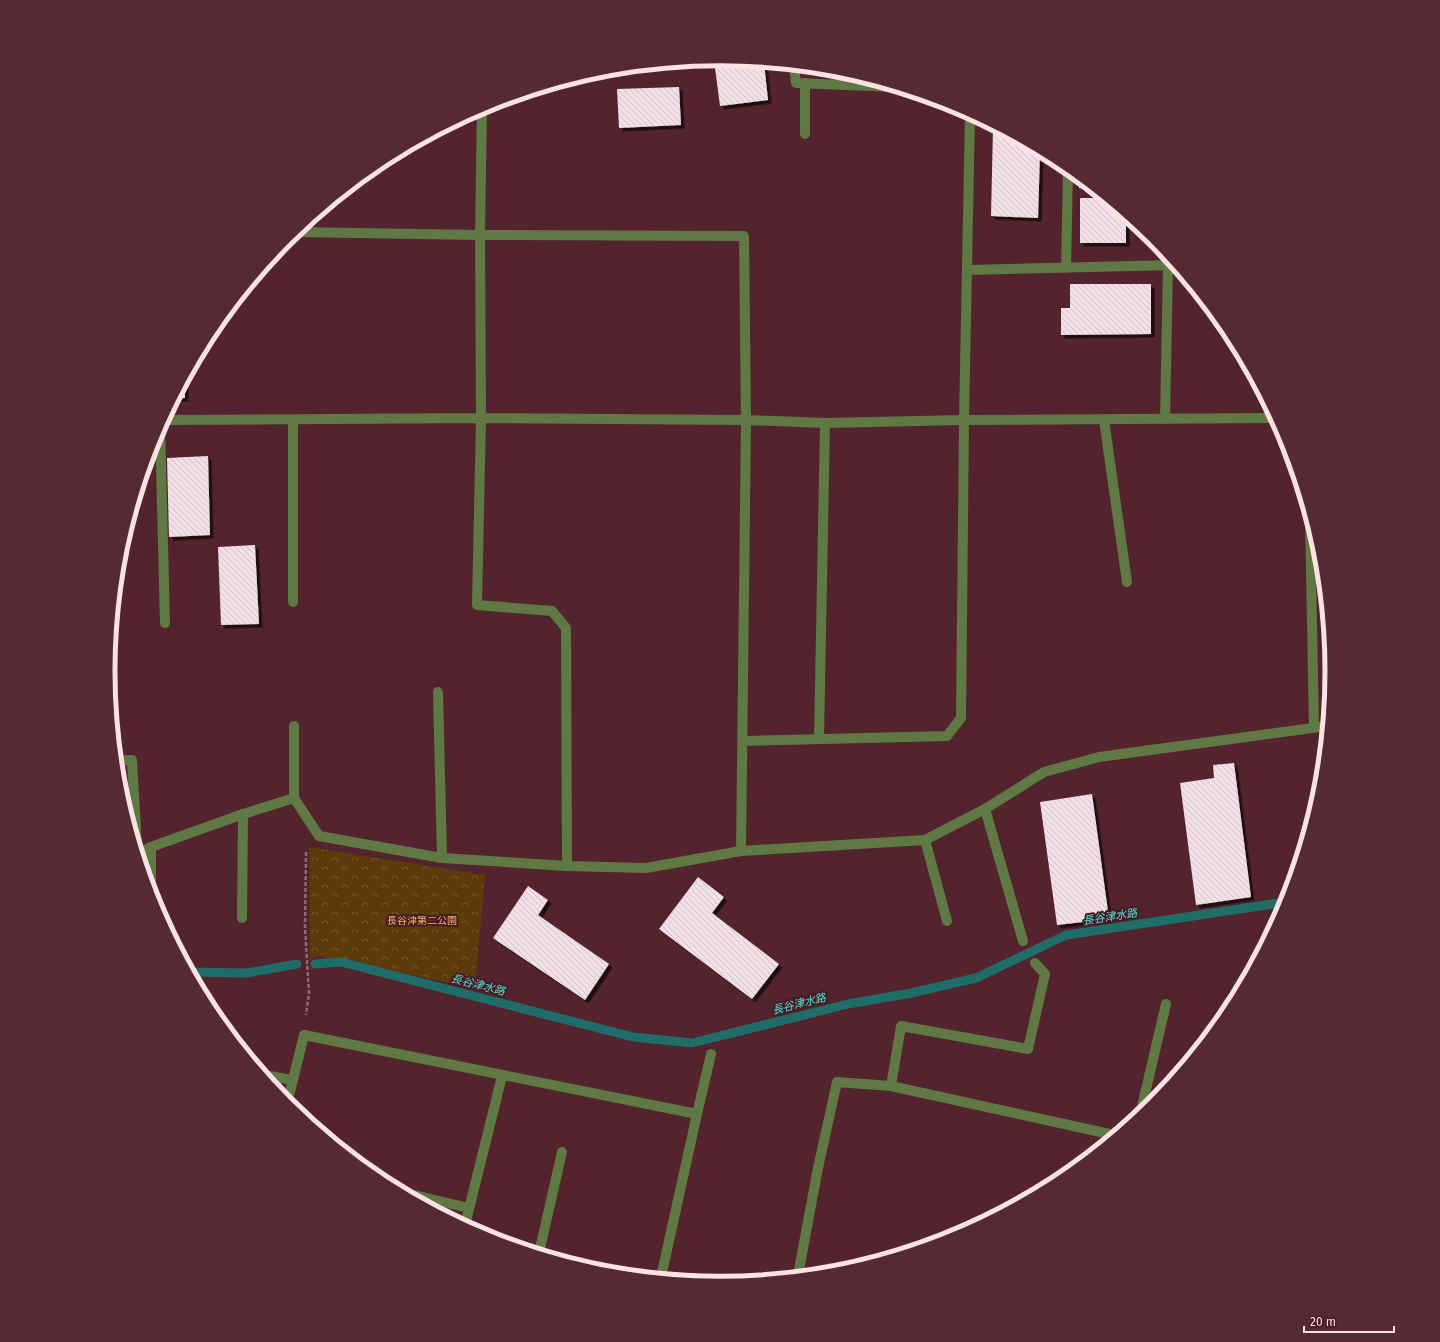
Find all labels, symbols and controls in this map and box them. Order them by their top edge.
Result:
water label: 長谷津水路 [1082,906,1139,928]
park label: 長谷津第二公園 [387,915,457,927]
water label: 長谷津水路 [450,972,507,998]
water label: 長谷津水路 [771,991,828,1017]
scale bar [1304,1308,1394,1334]
text: 20 m [1310,1315,1336,1329]

